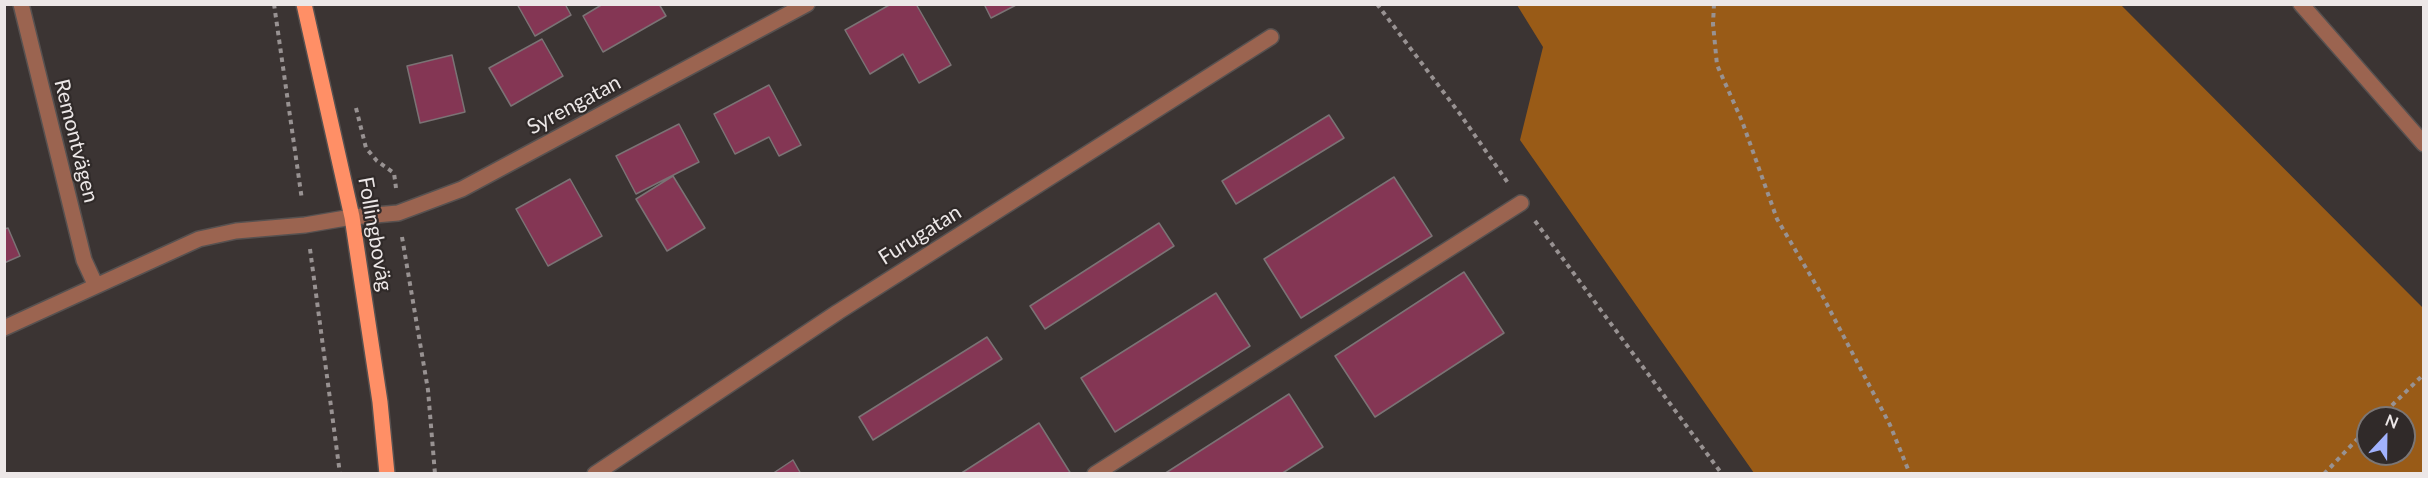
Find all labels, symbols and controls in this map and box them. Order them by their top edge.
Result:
street label: Syrengatan [523,70,625,140]
street label: Remontvägen [48,77,104,205]
street label: Follingboväg [353,175,397,293]
street label: Furugatan [874,200,966,270]
north arrow [2356,406,2416,466]
text: N [2383,410,2401,432]

